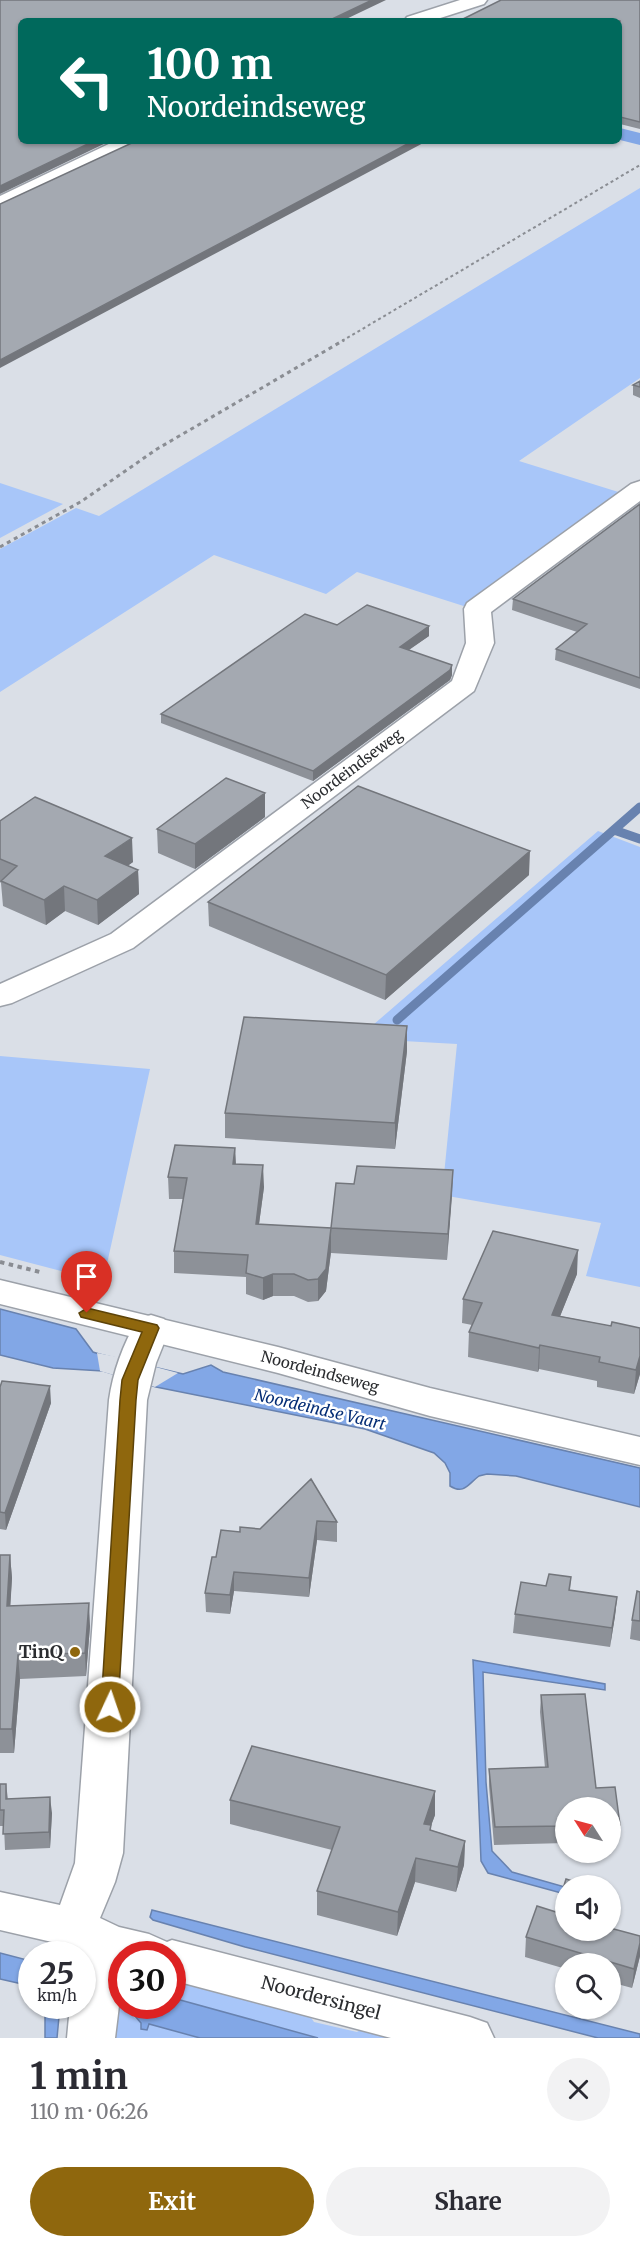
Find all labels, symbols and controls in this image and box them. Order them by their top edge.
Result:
text: 100 m [147,38,273,90]
icon: left [48,42,126,120]
text: Noordeindseweg [147,90,366,124]
street label: Noordeindseweg [298,724,406,813]
pin [61,1251,112,1313]
icon: arrive [70,1260,103,1293]
street label: Noordeindseweg [259,1347,381,1396]
water label: Noordeindse Vaart [253,1384,388,1434]
place label: TinQ [19,1640,65,1663]
marker: TinQ [68,1645,82,1659]
position arrow [78,1675,142,1739]
north arrow [555,1797,621,1863]
map controls [555,1797,621,2019]
button: sound [555,1875,621,1941]
speed limit sign: 30 [108,1941,186,2019]
button: search [555,1953,621,2019]
text: 25 [40,1954,74,1992]
street label: Noordersingel [259,1971,384,2025]
text: km/h [37,1986,77,2005]
text: 1 min [30,2054,128,2099]
button: close [547,2058,610,2121]
text: 110 m · 06:26 [30,2099,148,2124]
button: Exit [30,2167,314,2236]
button: Share [326,2167,610,2236]

